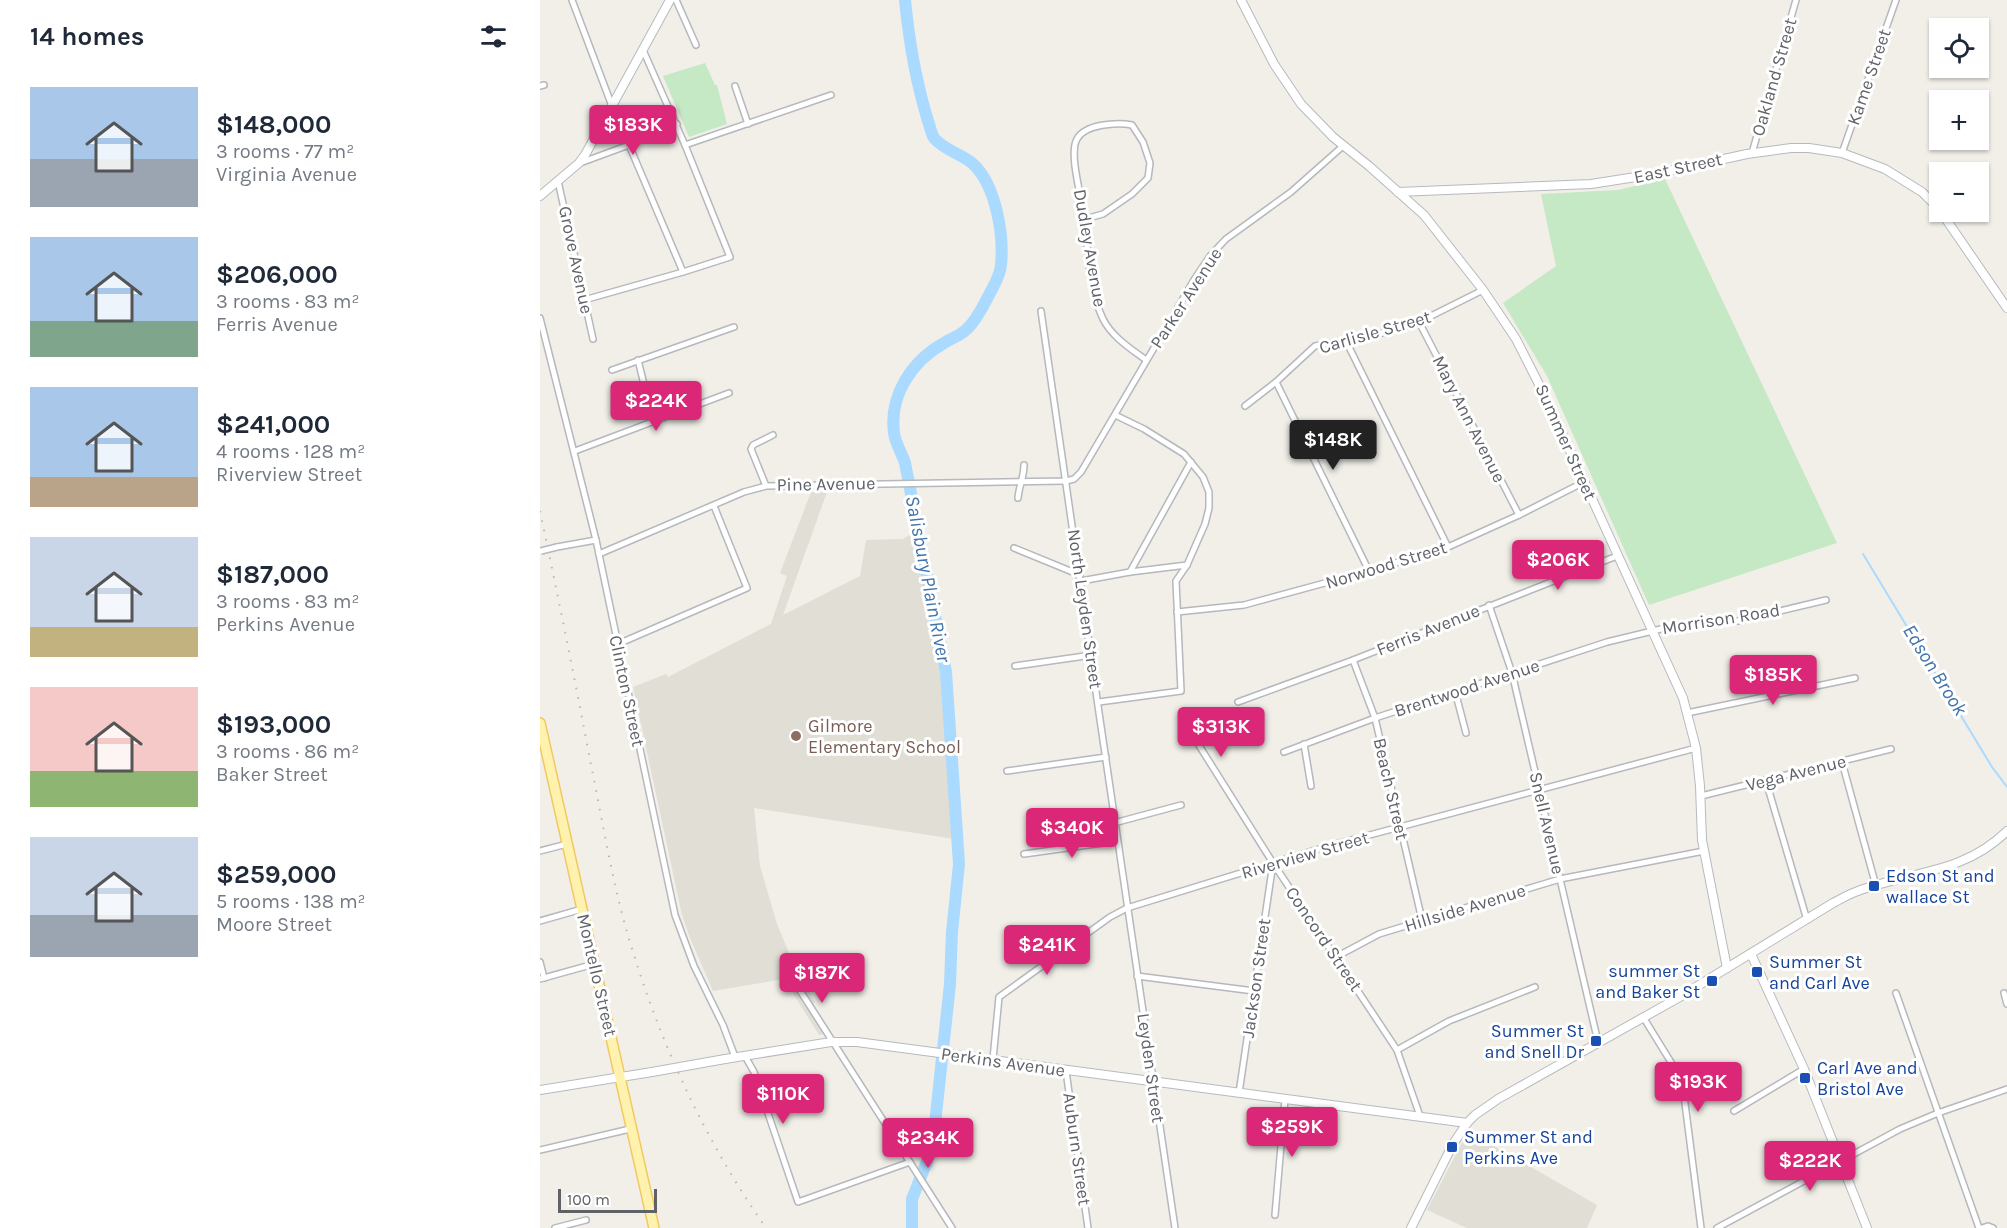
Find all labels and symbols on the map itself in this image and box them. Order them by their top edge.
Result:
street label: Oakland Street [1747,15,1801,139]
street label: Kame Street [1842,26,1896,128]
pin: $183K [591,105,675,156]
street label: East Street [1632,148,1724,188]
street label: Dudley Avenue [1069,187,1111,309]
street label: Grove Avenue [554,204,598,316]
street label: Parker Avenue [1145,243,1227,353]
street label: Carlisle Street [1317,305,1434,358]
street label: Mary Ann Avenue [1427,352,1511,486]
street label: Summer Street [1531,380,1602,504]
pin: $224K [614,381,698,432]
pin: $148K [1291,420,1375,471]
street label: Pine Avenue [776,472,876,496]
water label: Salisbury Plain River [901,494,956,665]
street label: North Leyden Street [1063,528,1107,691]
street label: Norwood Street [1323,536,1450,594]
pin: $206K [1516,540,1600,591]
street label: Ferris Avenue [1373,599,1483,661]
street label: Morrison Road [1660,599,1782,639]
water label: Edson Brook [1898,620,1973,721]
street label: Clinton Street [604,633,650,749]
street label: Brentwood Avenue [1392,654,1542,722]
pin: $185K [1731,655,1815,706]
pin: $313K [1179,707,1263,758]
place label: Gilmore Elementary School [808,715,961,758]
marker: Gilmore Elementary School [789,729,803,743]
street label: Beach Street [1369,736,1413,842]
street label: Vega Avenue [1744,750,1848,796]
street label: Snell Avenue [1525,770,1569,876]
pin: $340K [1030,808,1114,859]
street label: Riverview Street [1239,826,1371,884]
place label: Edson St and wallace St [1886,865,1995,908]
street label: Hillside Avenue [1402,879,1528,937]
marker: Edson St and wallace St [1867,879,1881,893]
street label: Concord Street [1281,882,1367,996]
street label: Montello Street [572,911,622,1039]
street label: Jackson Street [1237,917,1275,1039]
pin: $241K [1005,925,1089,976]
place label: Summer St and Carl Ave [1769,951,1870,994]
pin: $187K [780,953,864,1004]
place label: summer St and Baker St [1595,960,1700,1003]
marker: Summer St and Carl Ave [1750,965,1764,979]
marker: summer St and Baker St [1705,974,1719,988]
street label: Leyden Street [1132,1012,1170,1124]
place label: Summer St and Snell Dr [1485,1020,1584,1063]
marker: Summer St and Snell Dr [1589,1034,1603,1048]
street label: Perkins Avenue [940,1042,1066,1082]
place label: Carl Ave and Bristol Ave [1817,1057,1918,1100]
pin: $193K [1656,1062,1740,1113]
marker: Carl Ave and Bristol Ave [1798,1071,1812,1085]
pin: $110K [741,1074,825,1125]
street label: Auburn Street [1058,1091,1096,1207]
pin: $259K [1250,1107,1334,1158]
pin: $234K [886,1118,970,1169]
place label: Summer St and Perkins Ave [1464,1126,1593,1169]
marker: Summer St and Perkins Ave [1445,1140,1459,1154]
pin: $222K [1768,1141,1852,1192]
scale bar [558,1186,657,1214]

